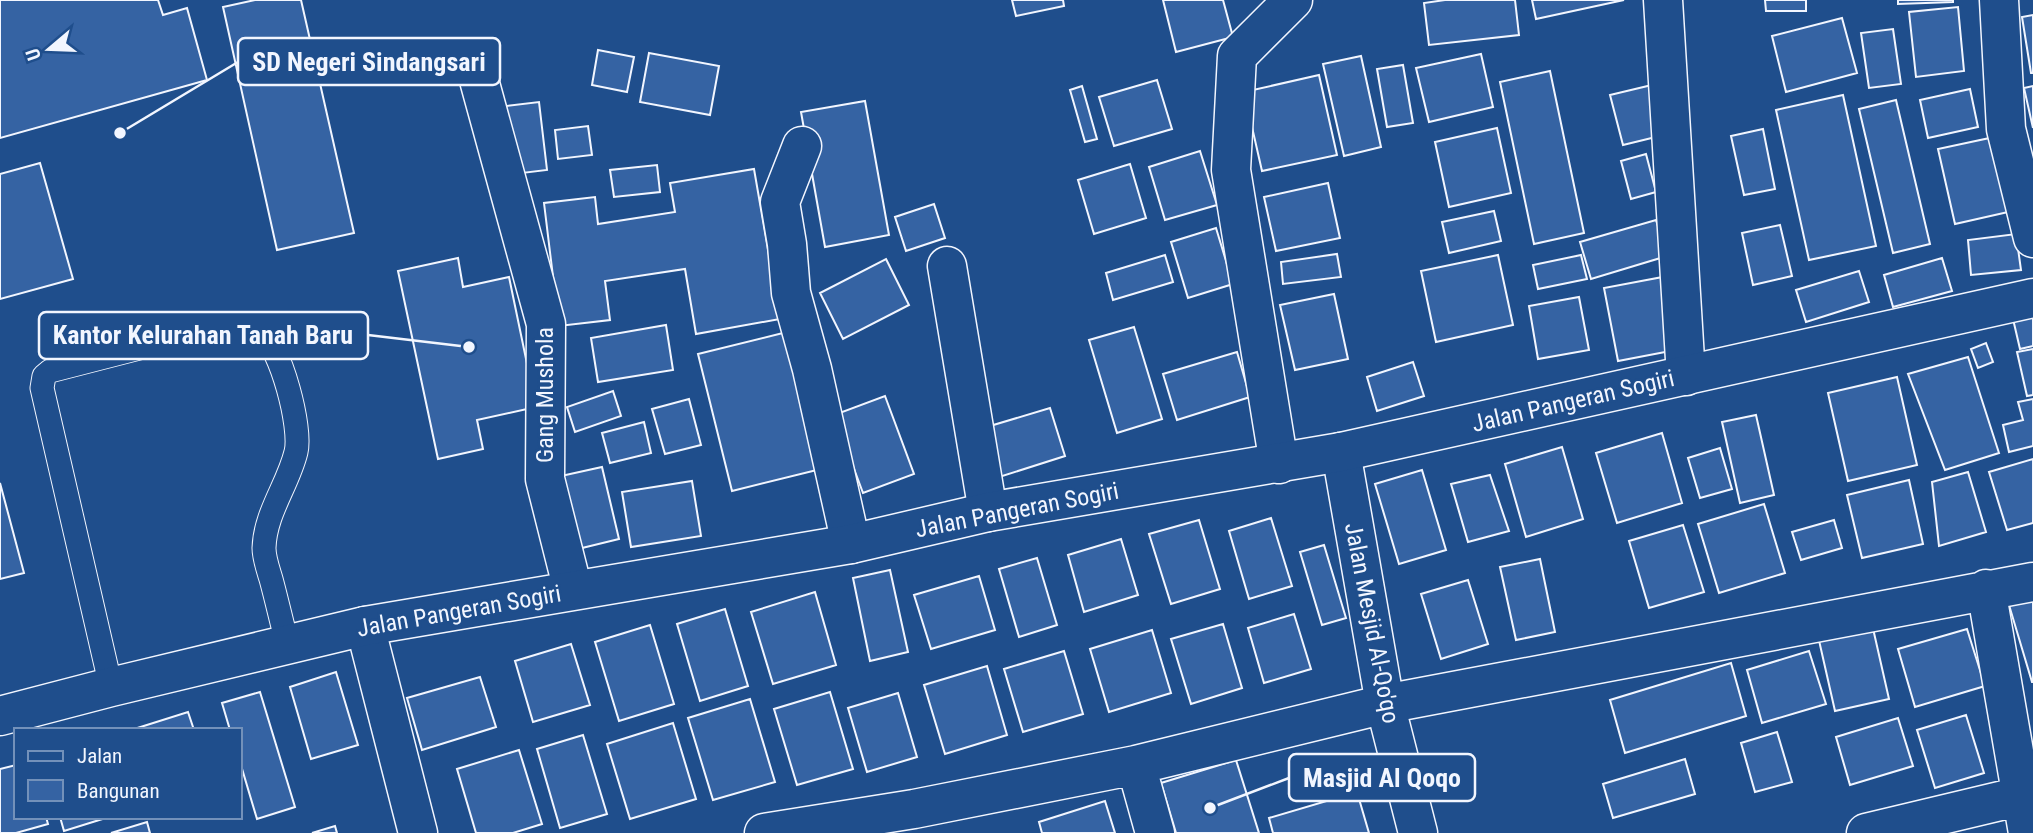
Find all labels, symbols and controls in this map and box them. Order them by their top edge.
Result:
north arrow [14,14,84,84]
callout: SD Negeri Sindangsari [238,38,500,85]
text: U [21,45,46,63]
text: SD Negeri Sindangsari [252,47,486,77]
callout: Kantor Kelurahan Tanah Baru [39,312,368,359]
text: Kantor Kelurahan Tanah Baru [53,320,353,350]
street label: Gang Mushola [531,327,559,463]
street label: Jalan Pangeran Sogiri [1469,364,1677,438]
street label: Jalan Pangeran Sogiri [913,477,1121,543]
street label: Jalan Mesjid Al-Qo'qo [1339,520,1405,726]
street label: Jalan Pangeran Sogiri [355,579,563,643]
legend [14,728,242,819]
text: Jalan [77,744,122,768]
callout: Masjid Al Qoqo [1289,754,1475,801]
text: Masjid Al Qoqo [1303,763,1461,793]
text: Bangunan [77,779,160,803]

